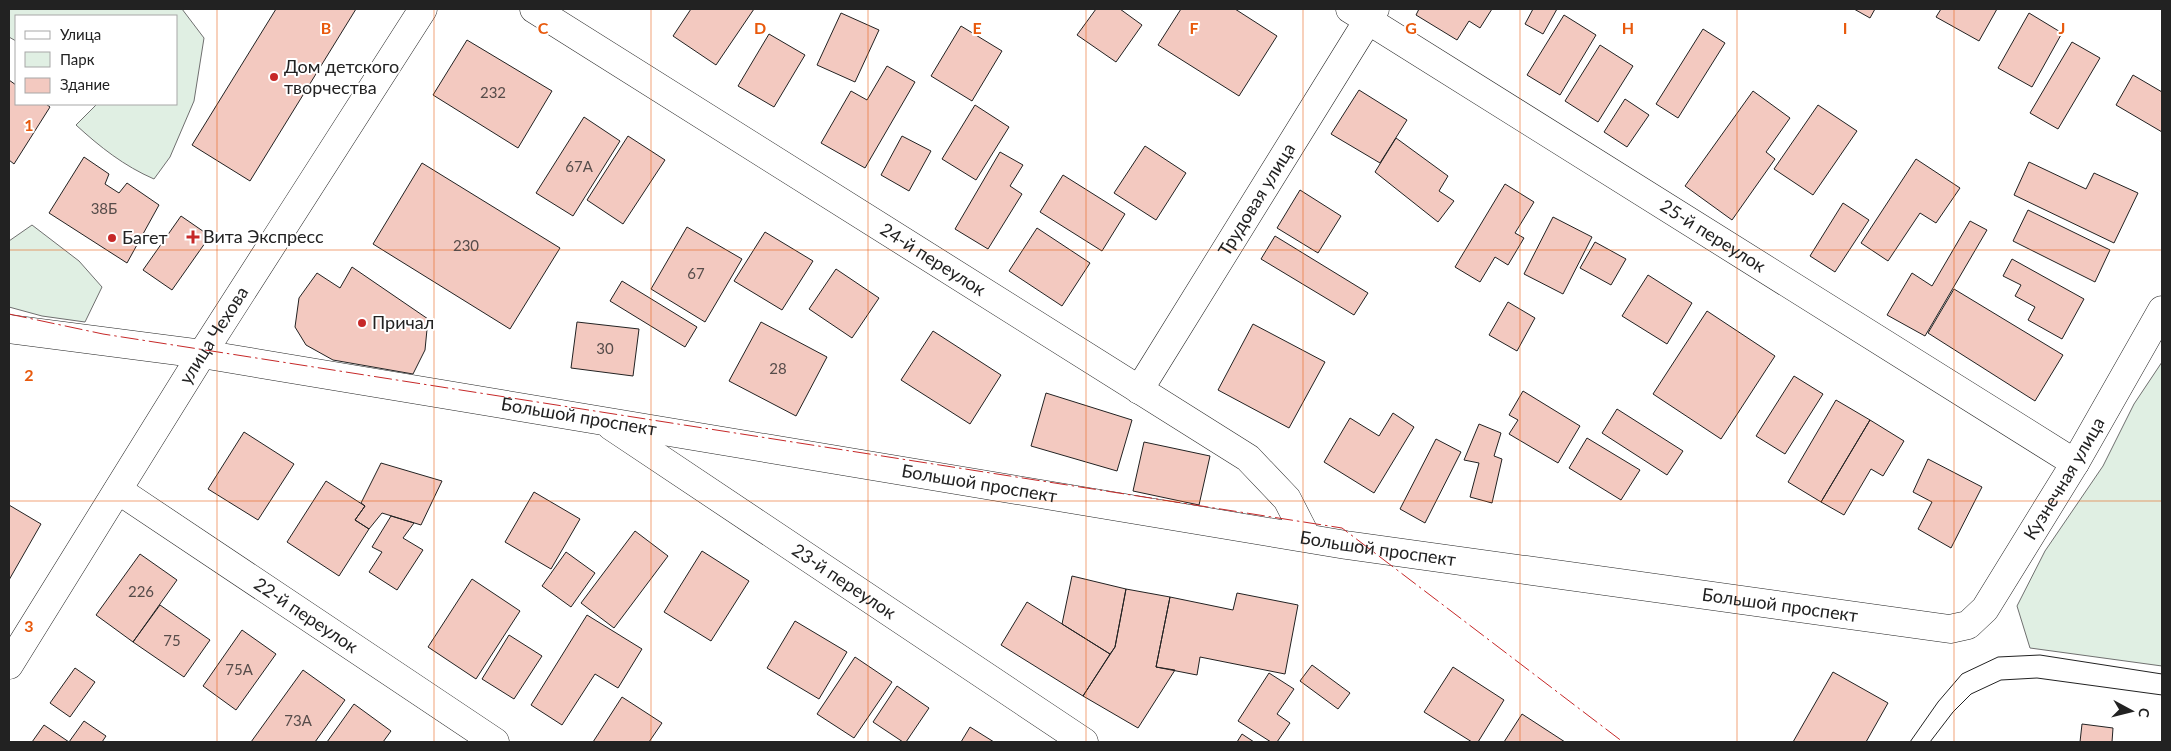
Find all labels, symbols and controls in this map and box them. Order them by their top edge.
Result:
legend [15,15,178,105]
text: B [321,18,331,37]
text: C [538,18,549,37]
text: D [754,18,766,37]
text: E [972,18,982,37]
text: F [1189,18,1199,37]
text: G [1405,18,1417,37]
text: H [1622,18,1634,37]
text: I [1843,18,1847,37]
text: J [2059,18,2065,37]
text: Улица [60,25,101,43]
text: Парк [60,50,95,68]
place label: Дом детского творчества [284,55,399,98]
marker: Дом детского творчества [268,71,280,83]
text: Здание [60,75,110,93]
house number: 232 [480,83,506,101]
text: 1 [24,115,34,134]
street label: Трудовая улица [1213,139,1299,260]
house number: 67А [565,157,594,175]
street label: 25-й переулок [1657,194,1771,277]
house number: 38Б [91,199,117,217]
street label: 24-й переулок [877,218,991,301]
place label: Вита Экспресс [203,225,324,247]
place label: Багет [122,226,168,248]
marker: Вита Экспресс [187,231,199,243]
marker: Багет [106,232,118,244]
house number: 230 [453,236,479,254]
house number: 67 [687,264,705,282]
street label: улица Чехова [174,282,252,388]
place label: Причал [372,311,434,333]
marker: Причал [356,317,368,329]
house number: 30 [596,339,614,357]
house number: 28 [769,359,787,377]
text: 2 [24,365,34,384]
street label: Большой проспект [500,392,658,440]
street label: Кузнечная улица [2018,413,2109,544]
street label: Большой проспект [900,459,1059,507]
street label: Большой проспект [1298,526,1457,570]
street label: 23-й переулок [788,538,901,624]
street label: 22-й переулок [250,572,363,658]
house number: 226 [128,582,154,600]
street label: Большой проспект [1701,583,1860,626]
text: 3 [24,616,34,635]
house number: 75 [163,631,181,649]
house number: 75А [225,660,254,678]
north arrow [2106,686,2156,736]
text: С [2135,707,2153,719]
house number: 73А [284,711,313,729]

